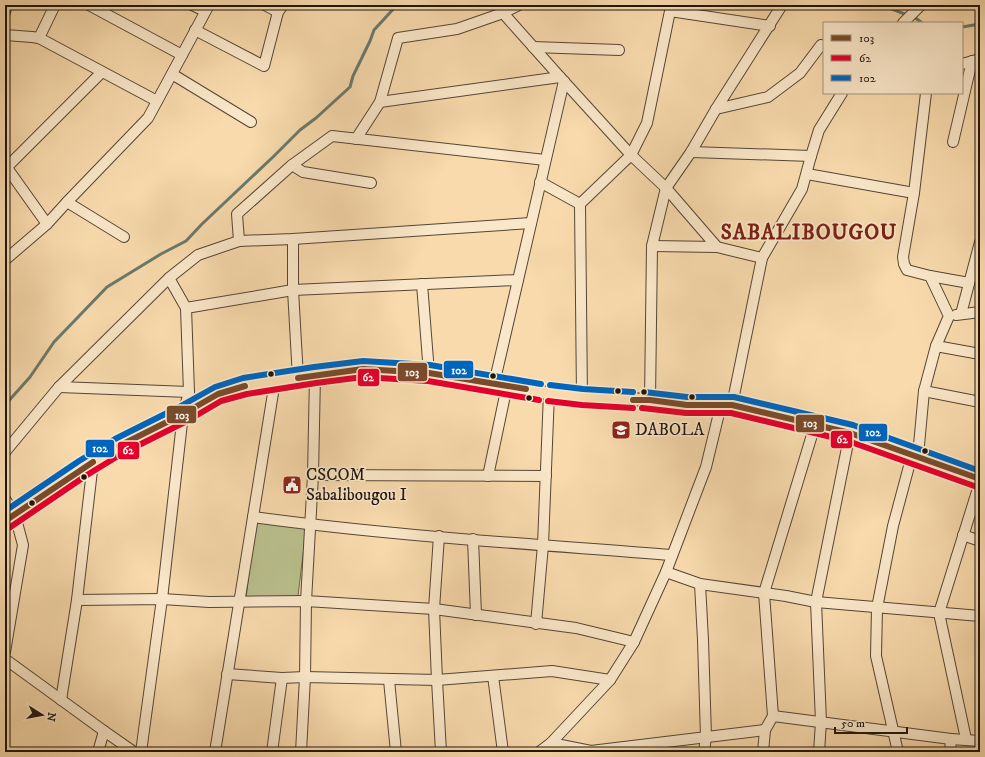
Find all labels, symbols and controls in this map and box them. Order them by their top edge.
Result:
legend [823,22,963,94]
text: 103 [859,31,874,46]
text: 62 [859,51,871,66]
text: 102 [859,71,876,86]
district label: SABALIBOUGOU [721,220,897,246]
line badge: 102 [443,360,474,379]
line badge: 103 [397,362,428,382]
text: 102 [451,364,467,378]
text: 103 [405,366,419,380]
line badge: 62 [357,368,380,387]
unlabelled marker [266,369,276,379]
text: 62 [362,371,374,385]
unlabelled marker [488,371,498,381]
unlabelled marker [613,386,623,396]
unlabelled marker [639,387,649,397]
unlabelled marker [687,392,697,402]
unlabelled marker [524,393,534,403]
line badge: 103 [166,405,197,424]
text: 103 [175,409,189,423]
line badge: 103 [795,414,825,433]
text: 103 [803,417,817,431]
school or university icon: DABOLA [610,419,632,441]
place label: DABOLA [635,419,704,441]
line badge: 102 [858,423,888,442]
text: 102 [865,426,881,440]
line badge: 62 [830,430,853,449]
text: 62 [836,433,848,447]
line badge: 102 [85,439,115,458]
line badge: 62 [117,441,140,460]
text: 102 [92,442,108,456]
text: 62 [122,444,134,458]
unlabelled marker [920,446,930,456]
place label: CSCOM Sabalibougou I [306,464,407,506]
unlabelled marker [79,472,89,482]
public building icon: CSCOM Sabalibougou I [281,474,303,496]
unlabelled marker [27,498,37,508]
north arrow [22,695,62,735]
scale bar [835,709,907,735]
text: N [43,711,59,722]
text: 50 m [841,716,865,731]

